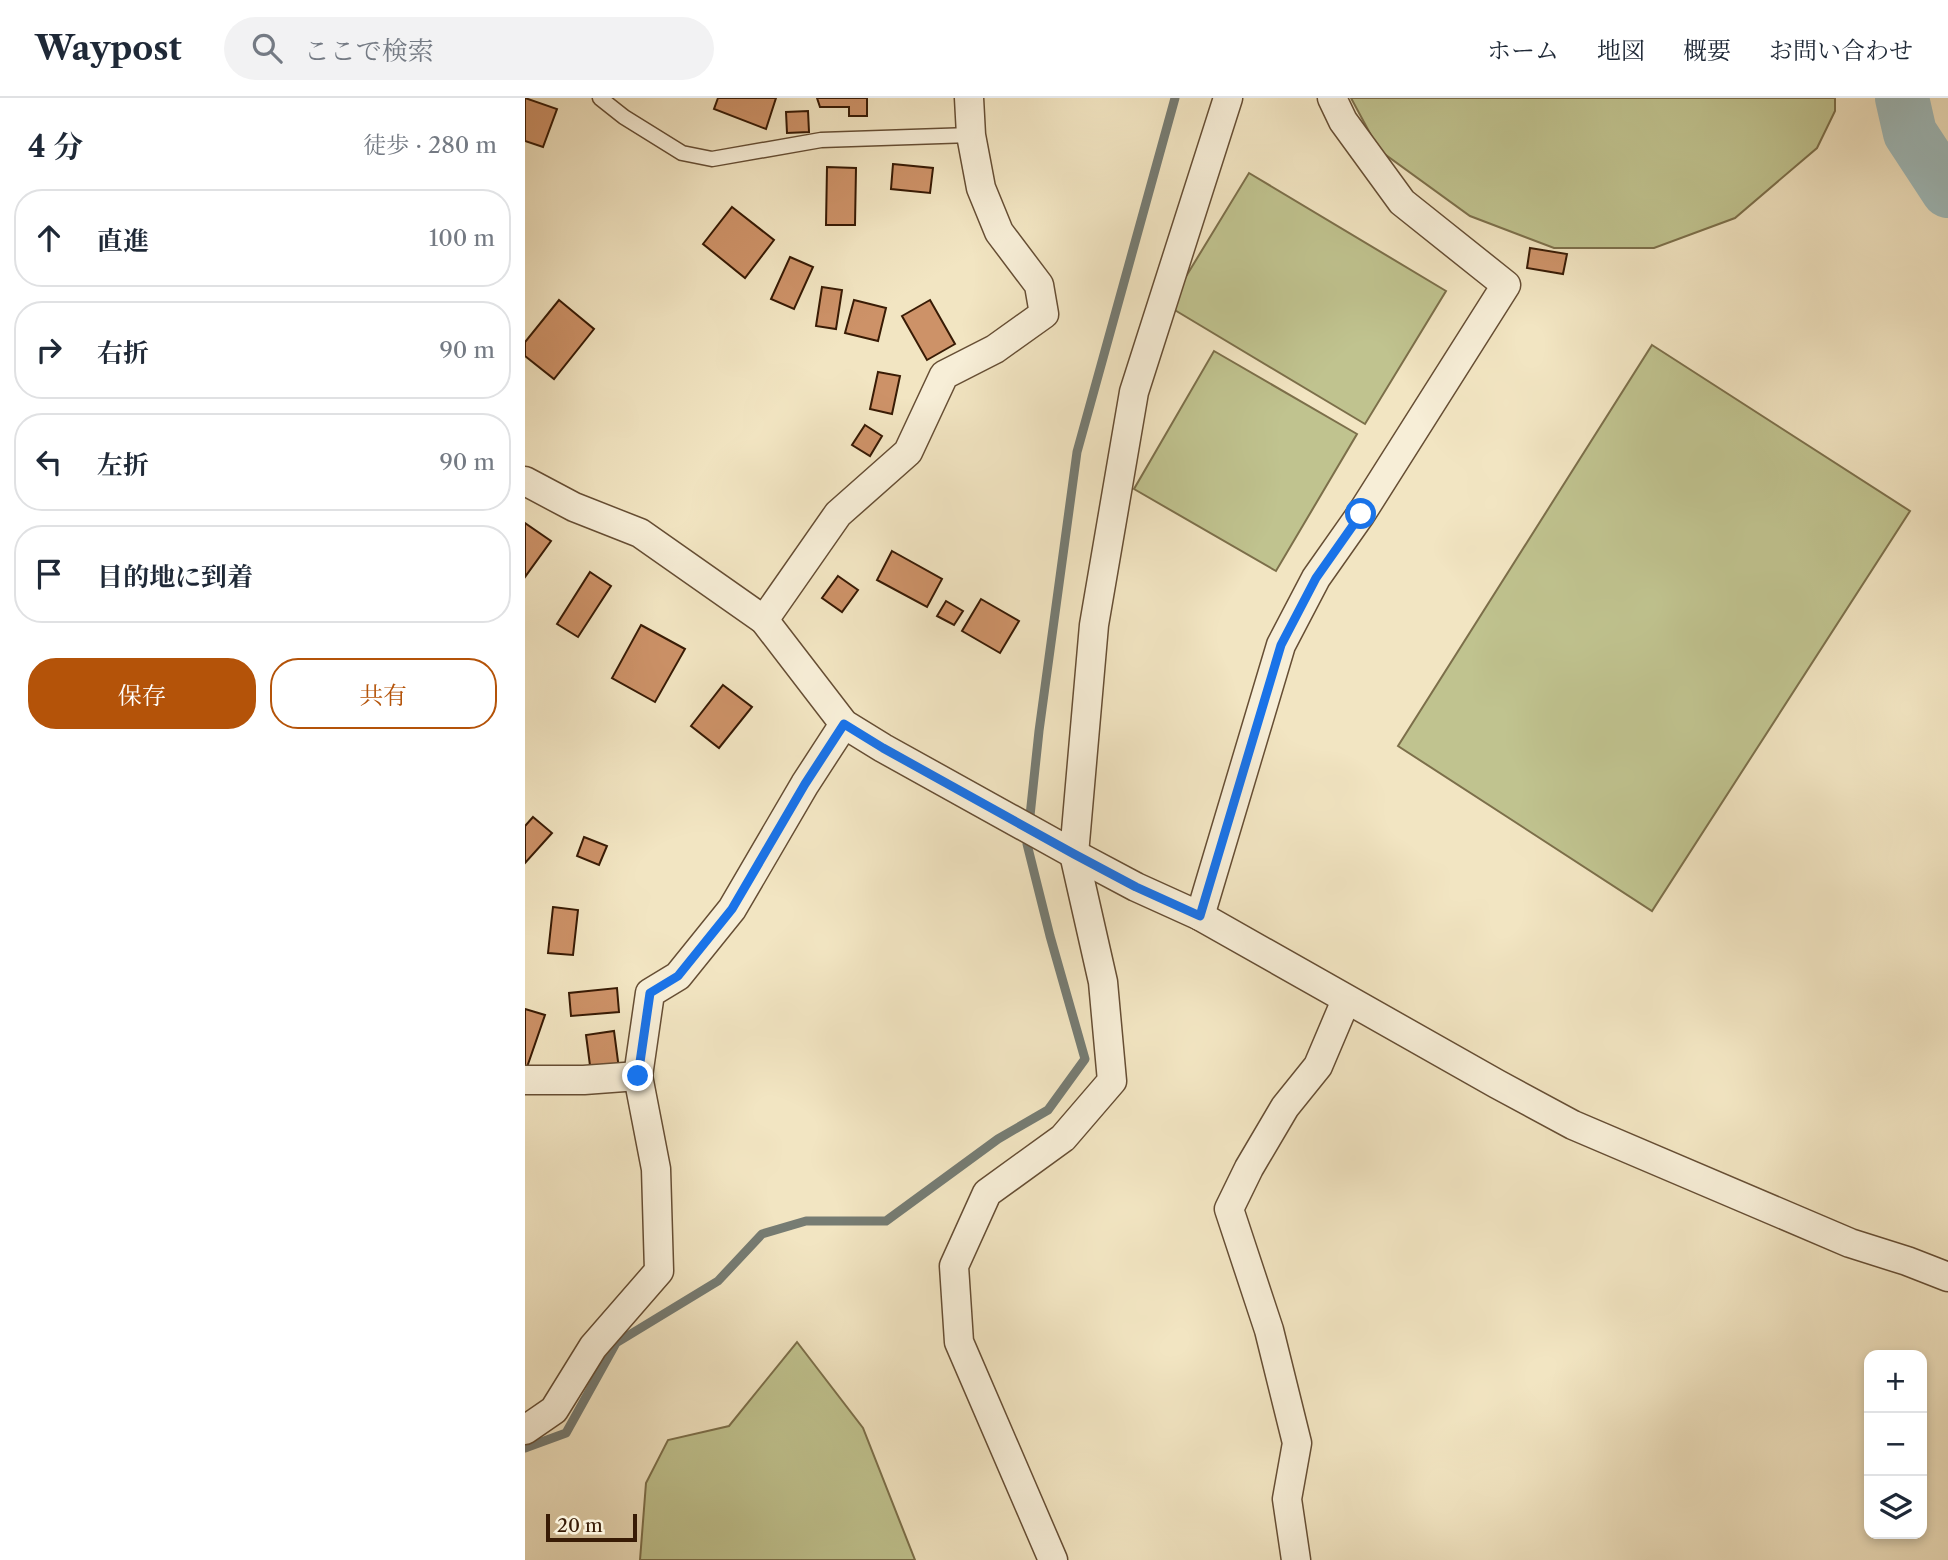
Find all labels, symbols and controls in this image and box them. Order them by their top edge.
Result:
search box [224,17,714,80]
text: Waypost [35,28,182,69]
icon: search [248,29,286,67]
text: ここで検索 [304,35,434,67]
text: ホーム [1487,36,1559,65]
text: 地図 [1597,36,1645,65]
text: 概要 [1683,36,1731,65]
text: お問い合わせ [1769,36,1913,65]
text: 4 分 [28,128,83,165]
text: 徒歩 · 280 m [363,131,497,159]
icon: ahead [30,219,68,257]
text: 100 m [429,224,495,252]
text: 直進 [97,225,149,257]
icon: right [30,331,68,369]
text: 90 m [439,336,495,364]
text: 右折 [97,337,149,369]
icon: left [30,443,68,481]
text: 90 m [439,448,495,476]
text: 左折 [97,449,149,481]
route start [1345,498,1376,529]
icon: arrive [30,555,68,593]
text: 目的地に到着 [97,561,253,593]
button: 保存 [28,658,256,729]
button: 共有 [270,658,497,729]
route end [622,1060,653,1091]
map controls [1864,1350,1927,1539]
button: + [1864,1350,1927,1413]
button: − [1864,1413,1927,1476]
button: layers [1864,1476,1927,1539]
scale bar [546,1511,637,1543]
text: 20 m [557,1514,603,1537]

